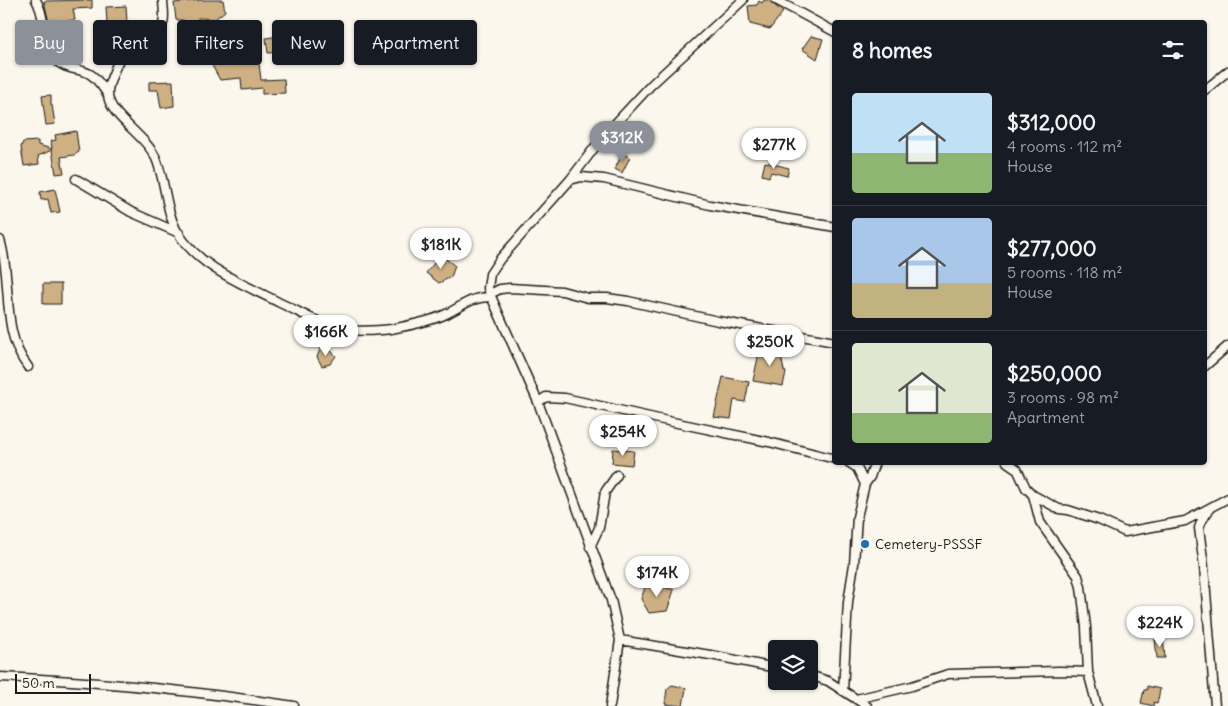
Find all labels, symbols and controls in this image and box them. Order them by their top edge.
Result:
chip: Buy [15,20,83,65]
chip: Rent [93,20,167,65]
chip: Filters [177,20,262,65]
chip: New [272,20,344,65]
chip: Apartment [354,20,477,65]
icon: filters [1159,36,1187,64]
text: 8 homes [852,37,932,64]
text: $312,000 [1007,109,1096,136]
icon: home [892,113,952,173]
pin: $312K [587,120,657,163]
text: $312K [601,127,643,147]
pin: $277K [739,128,809,170]
text: $277K [752,134,796,154]
text: 4 rooms · 112 m² [1007,136,1122,156]
text: House [1007,156,1053,176]
pin: $181K [406,228,476,270]
text: $181K [421,234,461,254]
text: $277,000 [1007,235,1097,262]
icon: home [892,238,952,298]
text: 5 rooms · 118 m² [1007,262,1123,282]
text: House [1007,282,1053,302]
pin: $166K [291,314,361,357]
text: $166K [304,321,348,341]
pin: $250K [735,324,805,367]
text: $250K [746,331,794,351]
text: $250,000 [1007,360,1102,387]
icon: home [892,363,952,423]
text: 3 rooms · 98 m² [1007,387,1119,407]
text: Apartment [1007,407,1085,427]
pin: $254K [588,414,658,457]
text: $254K [600,421,646,441]
place label: Cemetery-PSSSF [875,535,983,553]
marker: Cemetery-PSSSF [859,538,871,550]
pin: $174K [622,556,692,598]
text: $174K [636,562,678,582]
pin: $224K [1125,606,1195,648]
text: $224K [1137,612,1183,632]
map controls [768,640,818,690]
button: layers [768,640,818,690]
scale bar [15,671,91,694]
text: 50 m [22,674,55,692]

